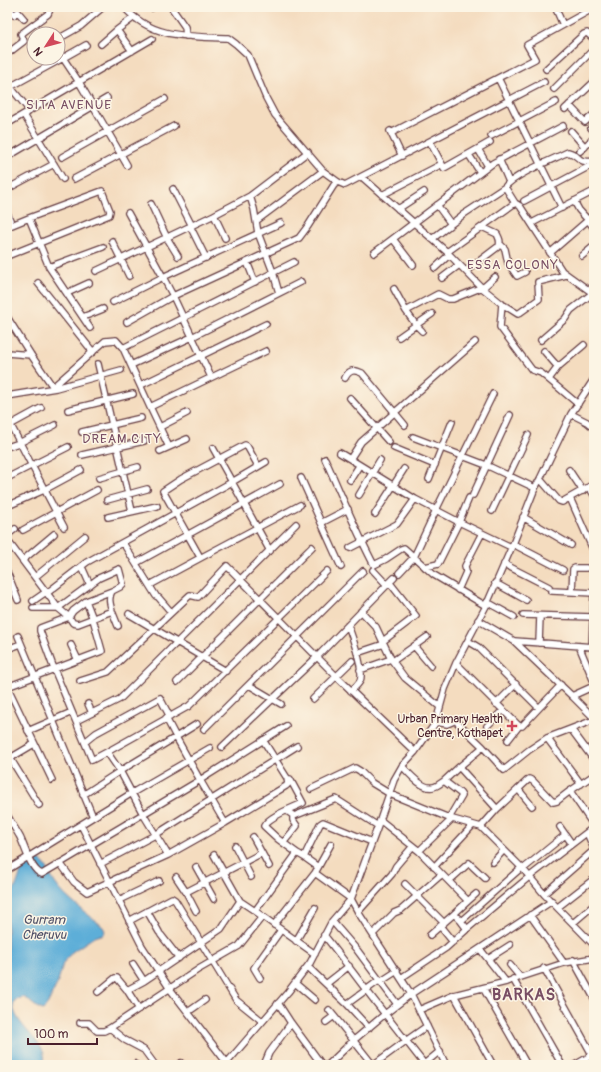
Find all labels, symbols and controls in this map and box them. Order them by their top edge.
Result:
north arrow [26,26,66,66]
text: N [31,44,46,58]
district label: SITA AVENUE [26,97,112,113]
district label: ESSA COLONY [467,257,559,273]
district label: DREAM CITY [82,431,162,447]
place label: Urban Primary Health Centre, Kothapet [398,712,503,741]
marker: Urban Primary Health Centre, Kothapet [506,720,518,732]
water label: Gurram Cheruvu [22,912,68,943]
district label: BARKAS [492,985,556,1005]
scale bar [28,1020,97,1046]
text: 100 m [34,1027,69,1042]

